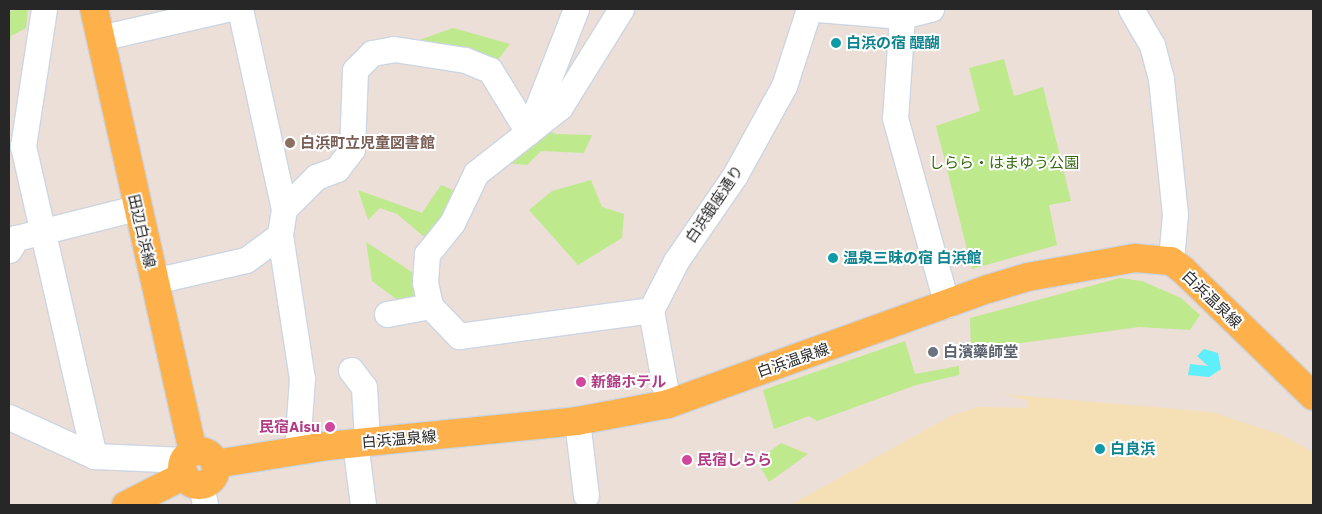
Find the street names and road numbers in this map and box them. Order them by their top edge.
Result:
street label: 白浜銀座通り [681,162,747,246]
street label: 田辺白浜線 [125,192,159,270]
street label: 白浜温泉線 [1179,266,1245,332]
street label: 白浜温泉線 [755,339,831,381]
street label: 白浜温泉線 [361,427,437,451]

